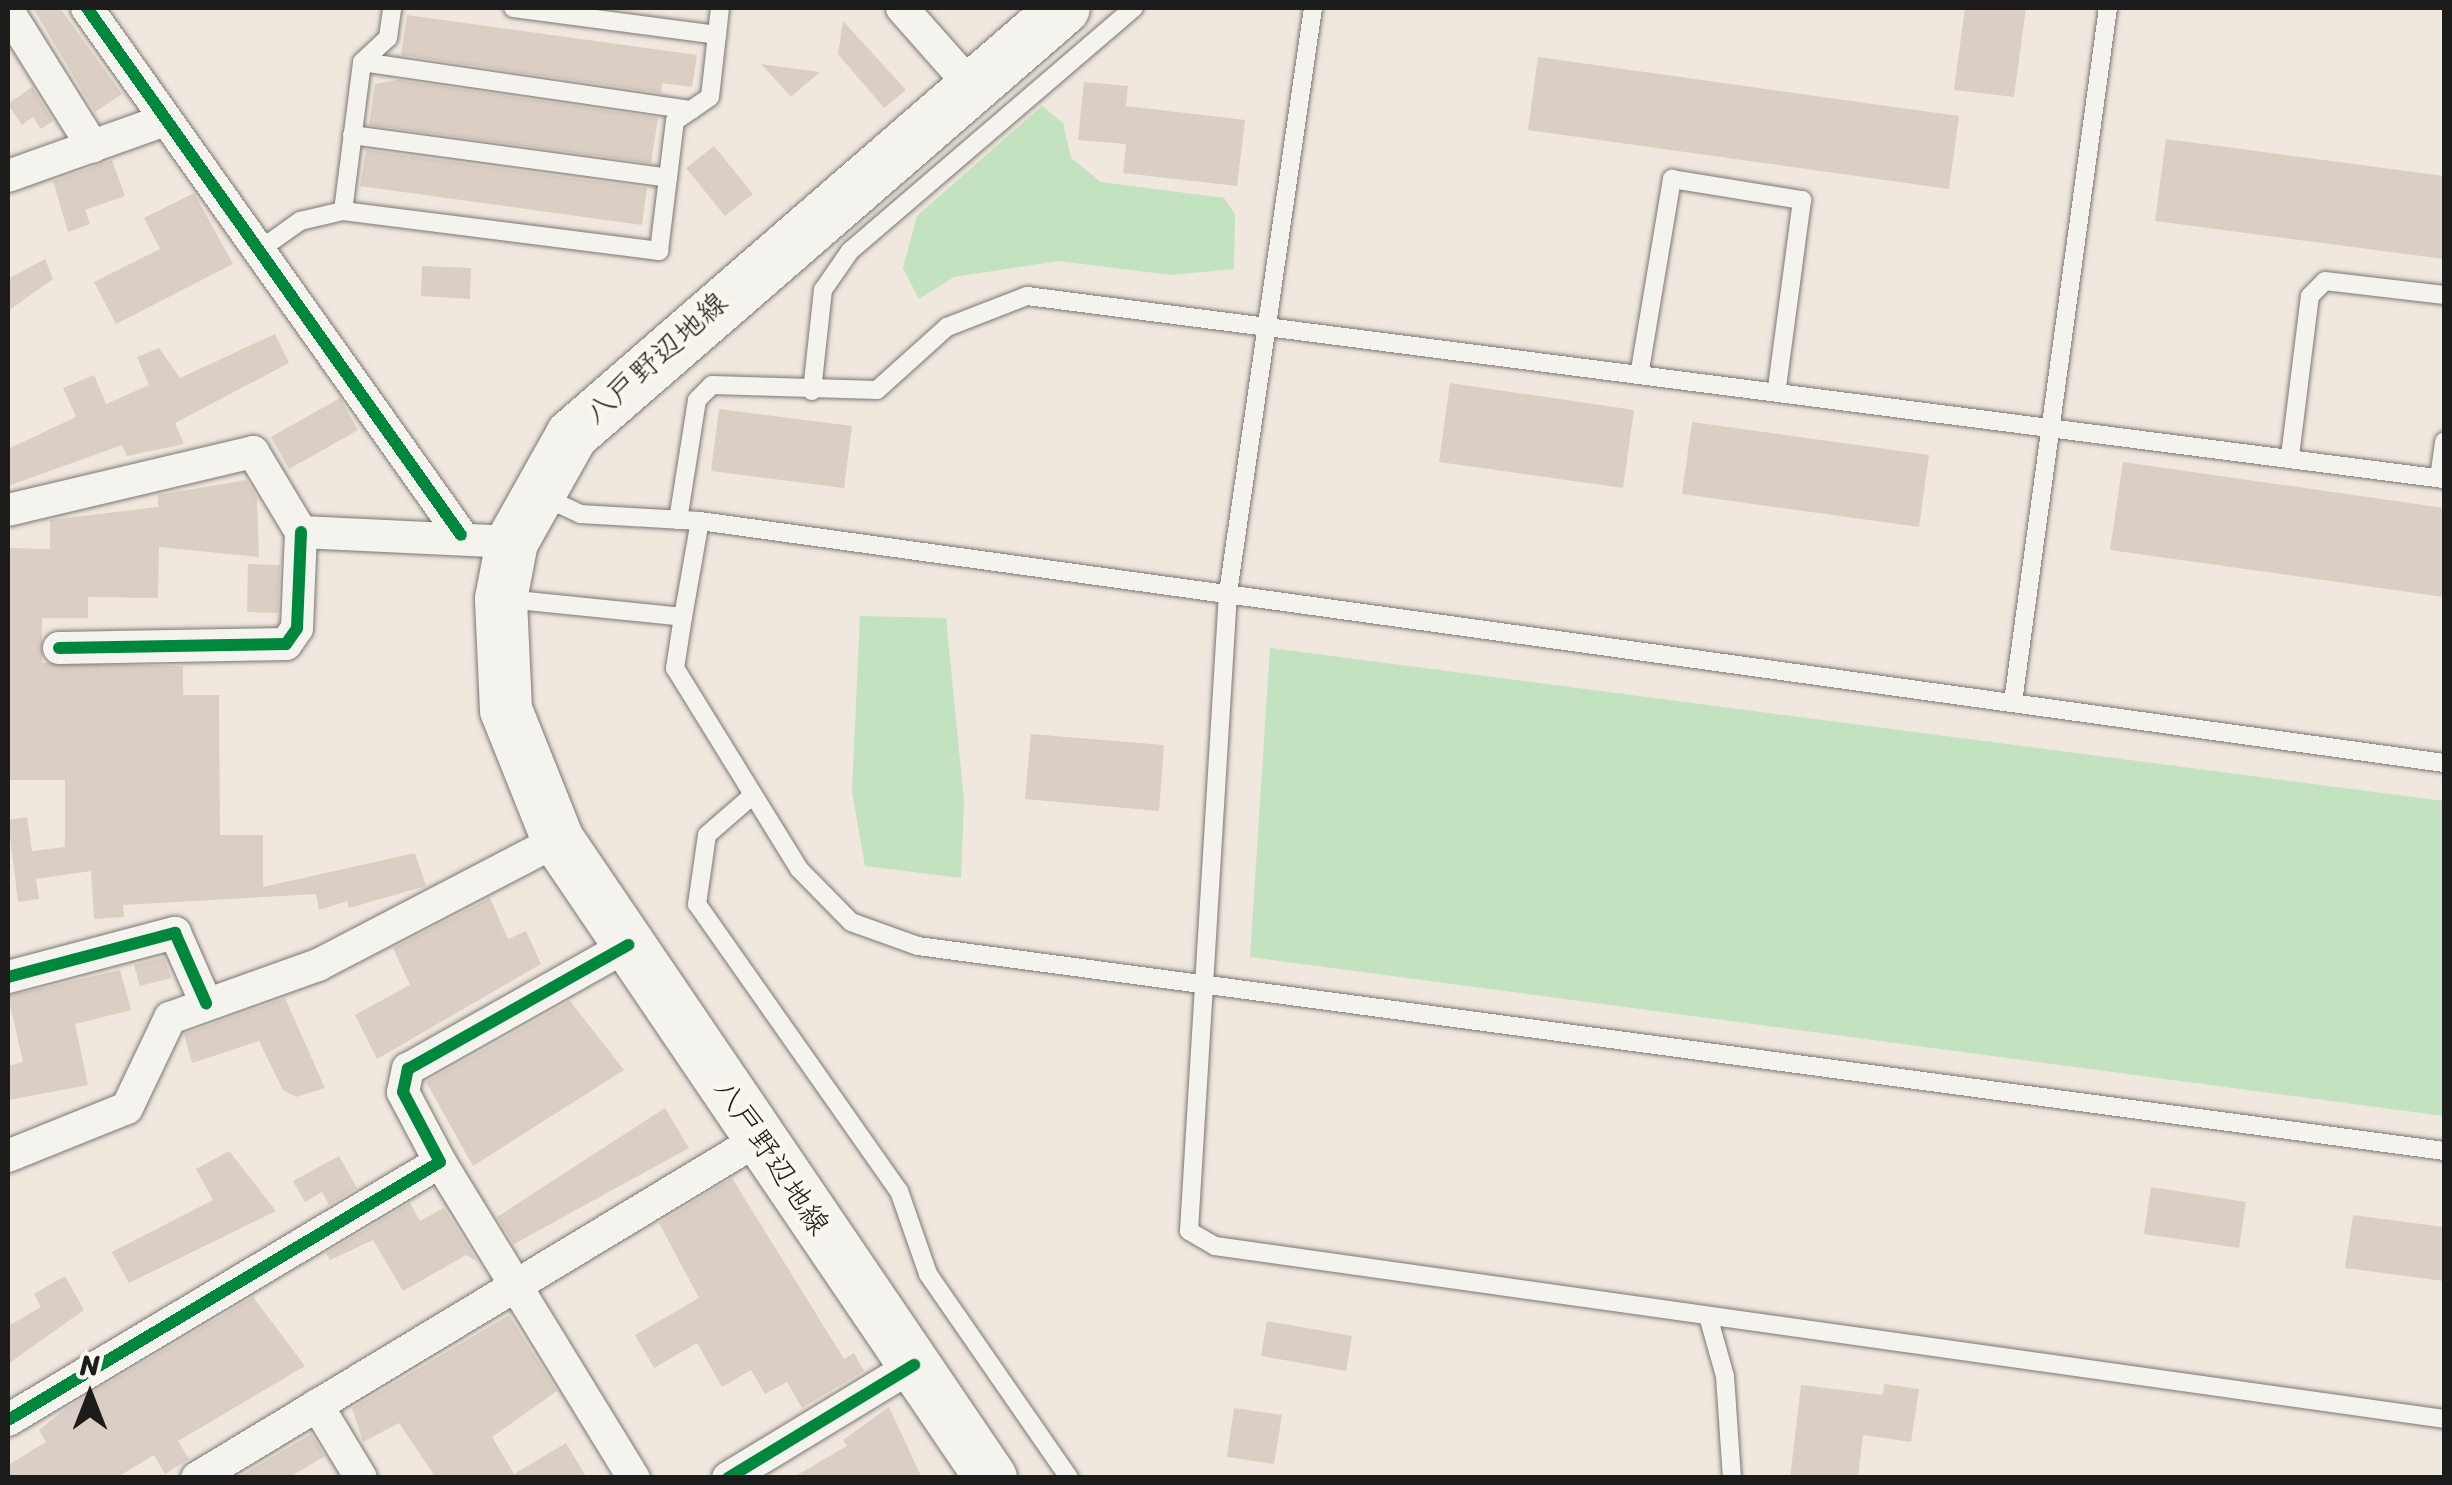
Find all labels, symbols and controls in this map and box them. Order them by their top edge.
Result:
street label: 八戸野辺地線 [577,284,735,432]
street label: 八戸野辺地線 [707,1072,837,1242]
text: N [80,1340,100,1389]
north arrow [40,1345,140,1445]

